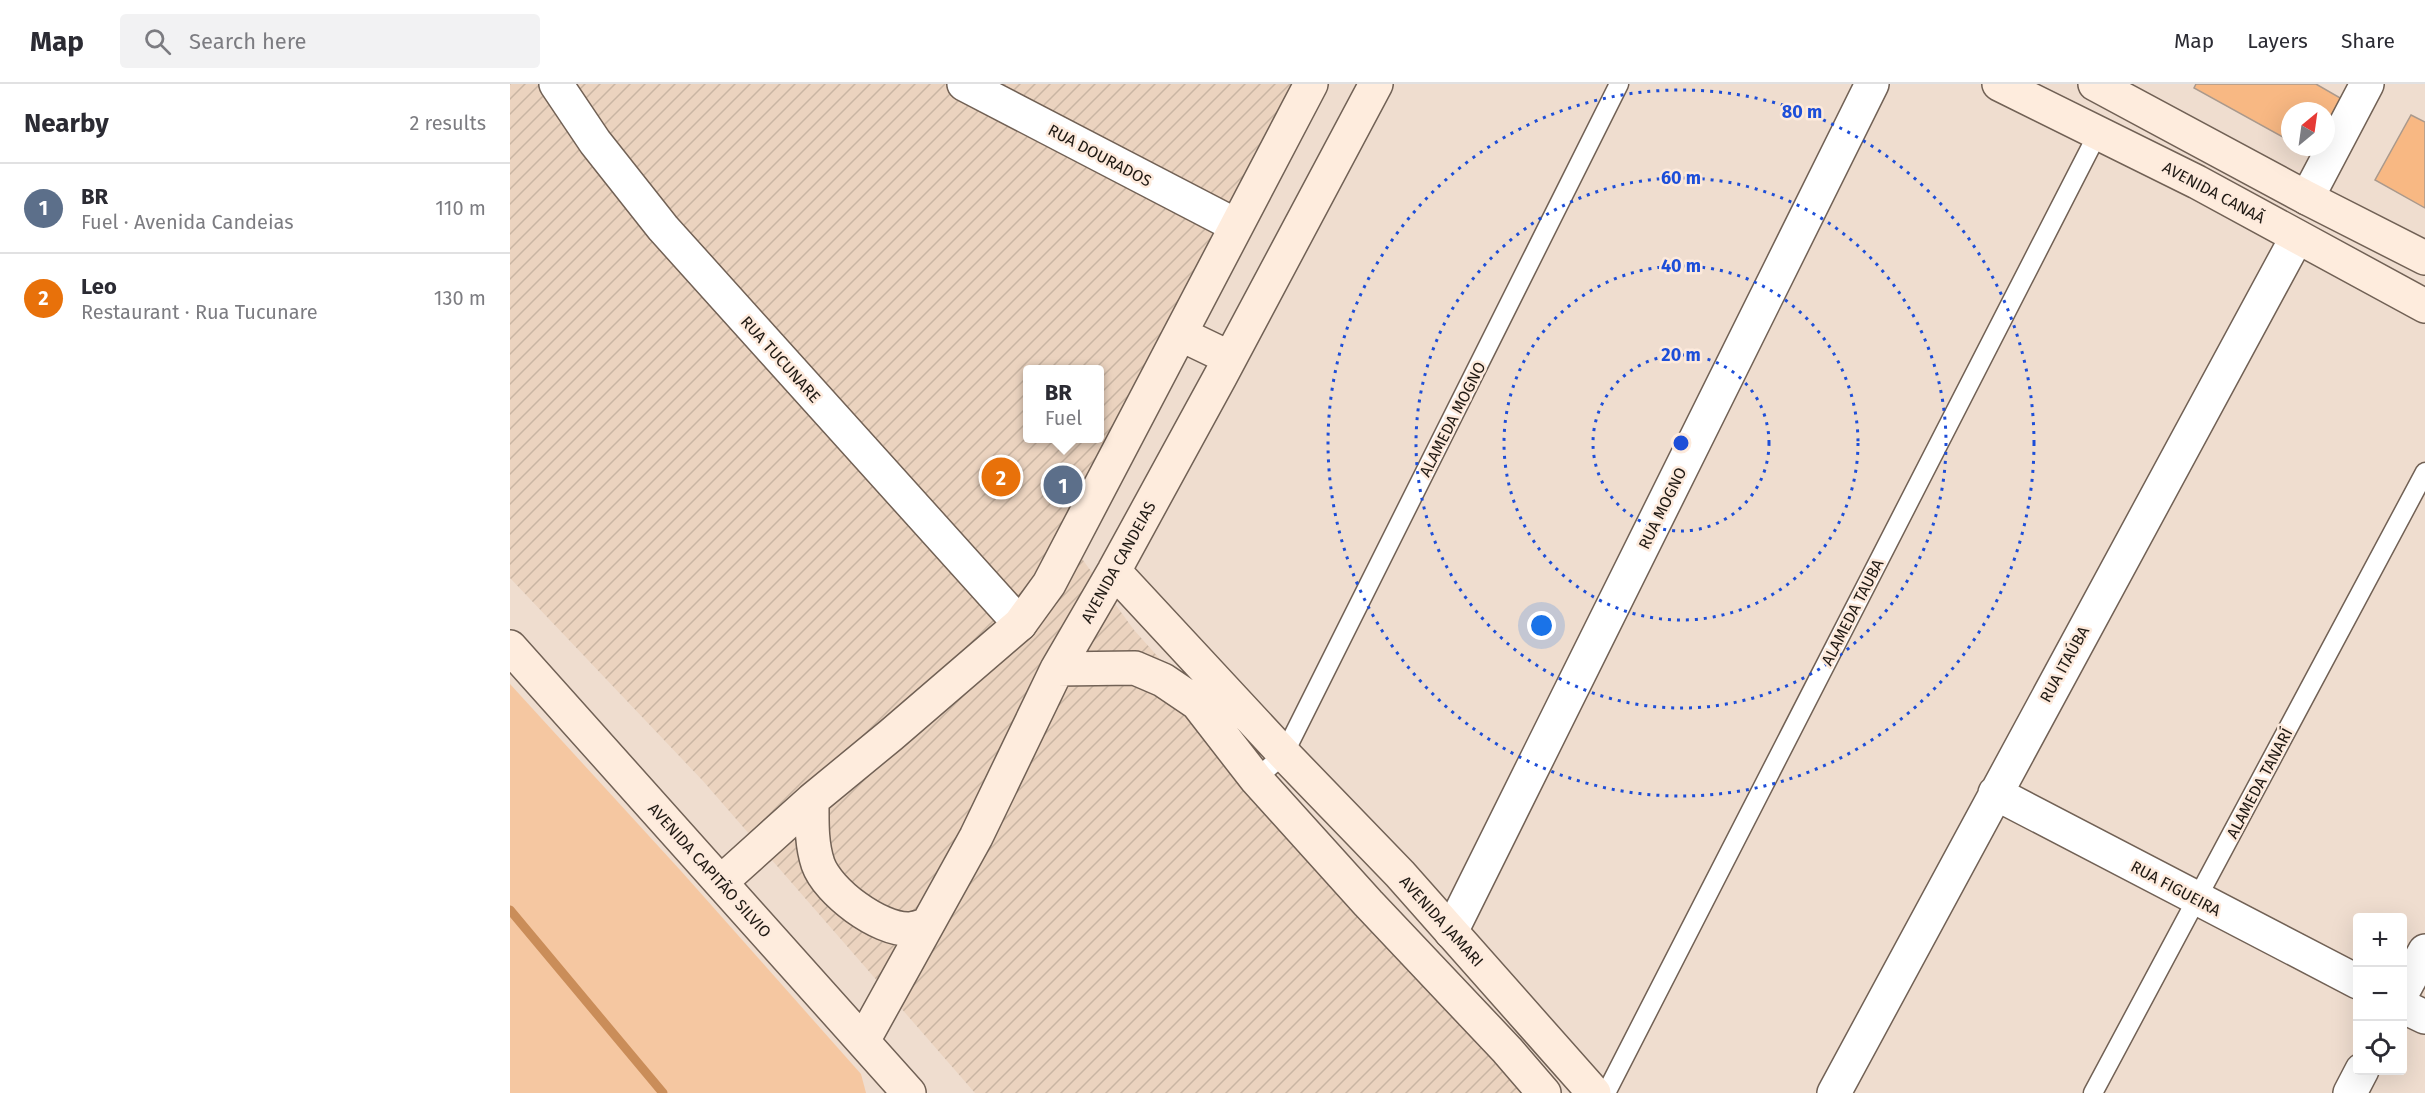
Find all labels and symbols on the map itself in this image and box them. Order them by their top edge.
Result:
text: 80 m [1782,101,1822,123]
north arrow [2281,102,2335,156]
street label: RUA DOURADOS [1045,120,1155,191]
street label: AVENIDA CANAÃ [2159,158,2269,228]
text: 60 m [1661,167,1701,189]
text: 40 m [1661,255,1701,277]
street label: RUA TUCUNARE [737,312,824,407]
text: 20 m [1661,344,1701,366]
street label: ALAMEDA MOGNO [1415,359,1490,480]
centre of rings [1671,433,1691,453]
pin: 2 [982,454,1020,500]
pin: 1 [1044,462,1082,508]
street label: RUA MOGNO [1634,464,1690,552]
street label: AVENIDA CANDEIAS [1077,498,1160,626]
street label: ALAMEDA TAUBA [1817,555,1888,669]
your location [1527,611,1556,640]
street label: RUA ITAÚBA [2035,622,2094,706]
street label: ALAMEDA TANARÍ [2222,724,2297,842]
street label: AVENIDA CAPITÃO SILVIO [644,799,775,941]
street label: RUA FIGUEIRA [2128,857,2225,920]
street label: AVENIDA JAMARI [1396,872,1487,971]

